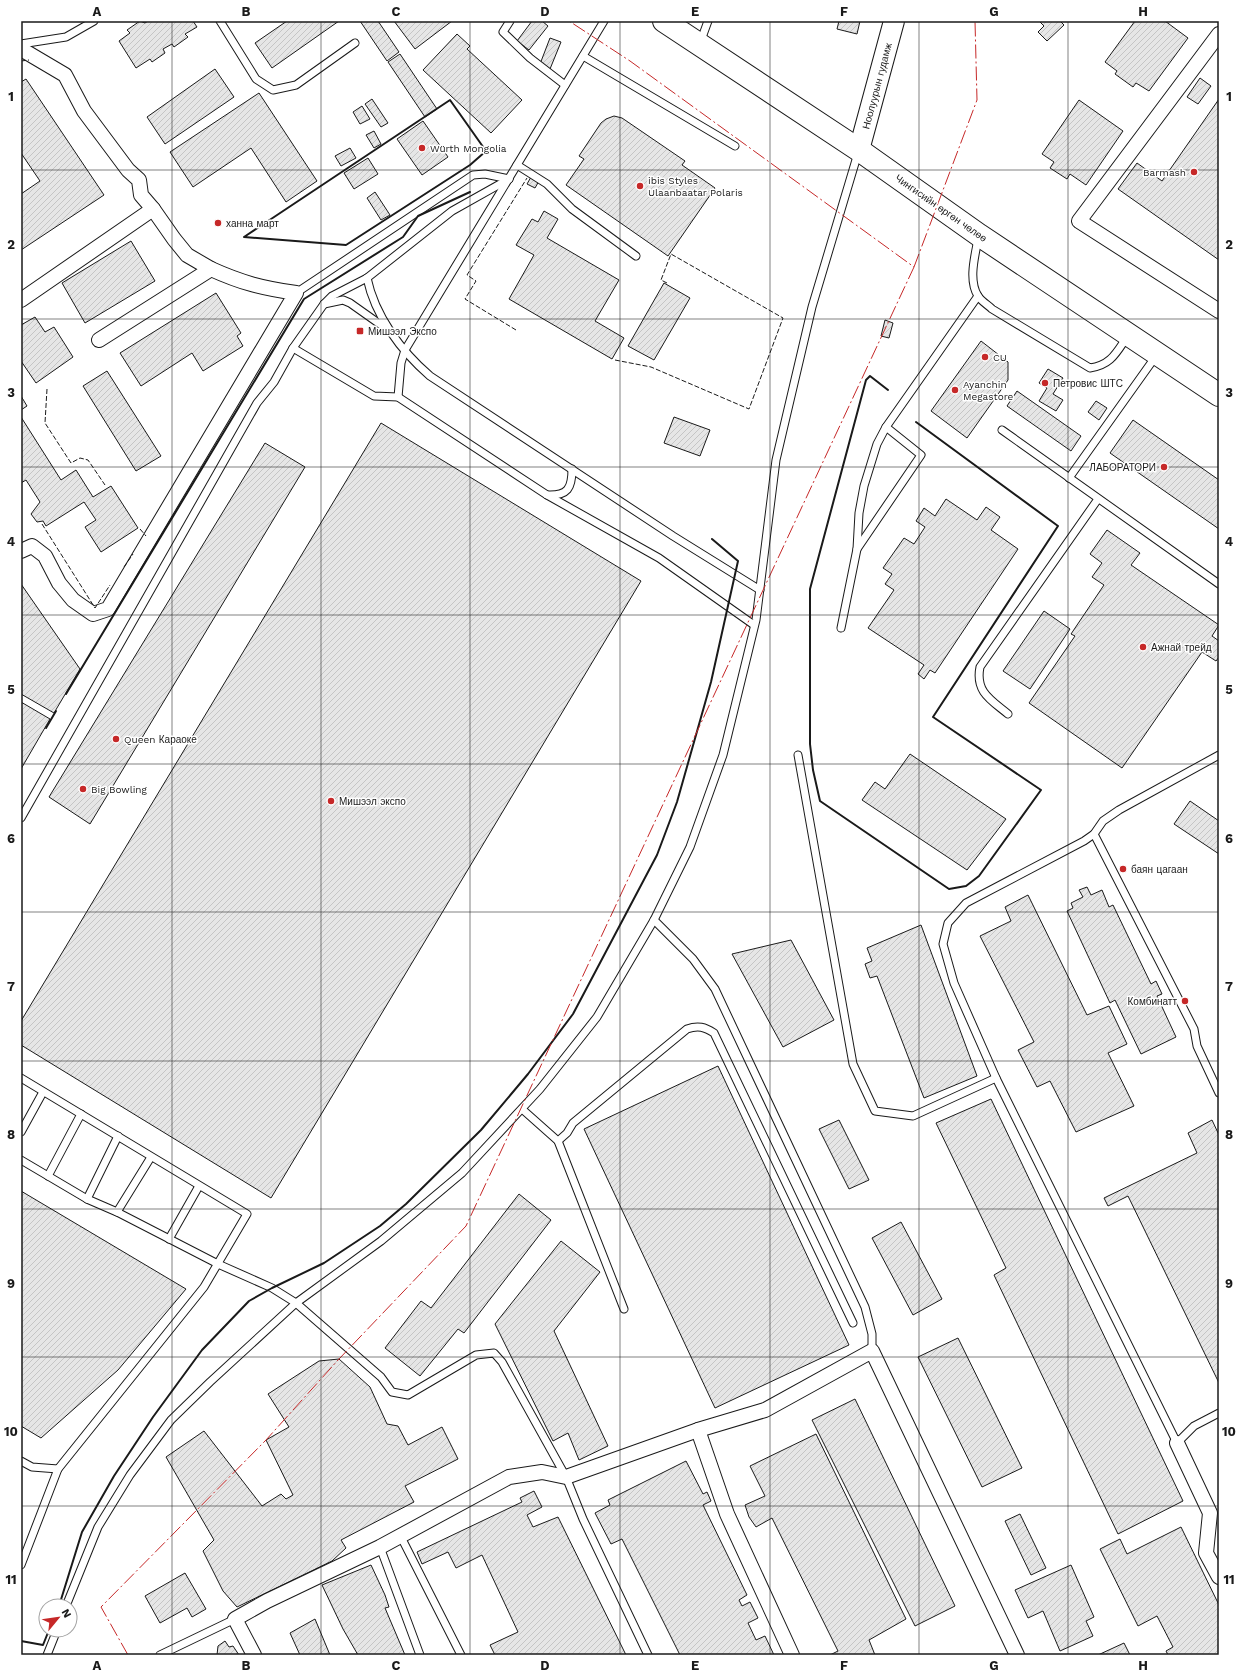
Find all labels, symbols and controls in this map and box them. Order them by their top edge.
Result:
text: A [93,4,102,19]
text: B [242,4,251,19]
text: C [392,4,401,19]
text: D [540,4,550,19]
text: E [691,4,699,19]
text: F [840,4,848,19]
text: G [989,4,999,19]
text: H [1138,4,1148,19]
street label: Ноолуурын гудамж [860,41,894,130]
text: 1 [8,89,14,104]
text: 1 [1226,89,1232,104]
marker: Würth Mongolia [417,143,427,153]
place label: Würth Mongolia [430,143,507,154]
place label: Barmash [1143,167,1186,178]
marker: Barmash [1189,167,1199,177]
street label: Чингисийн өргөн чөлөө [893,172,989,244]
place label: ibis Styles Ulaanbaatar Polaris [648,175,743,198]
marker: ibis Styles Ulaanbaatar Polaris [635,181,645,191]
marker: ханна март [213,218,223,228]
place label: ханна март [226,218,279,229]
text: 2 [7,237,15,252]
text: 2 [1225,237,1233,252]
marker: Мишээл Экспо [355,326,365,336]
place label: Мишээл Экспо [368,326,437,337]
marker: CU [980,352,990,362]
place label: CU [993,352,1007,363]
marker: Петровис ШТС [1040,378,1050,388]
place label: Петровис ШТС [1053,378,1123,389]
place label: Ayanchin Megastore [963,379,1014,402]
text: 3 [7,385,15,400]
marker: Ayanchin Megastore [950,385,960,395]
text: 3 [1225,385,1233,400]
place label: ЛАБОРАТОРИ [1089,462,1156,473]
marker: ЛАБОРАТОРИ [1159,462,1169,472]
text: 4 [7,534,16,549]
text: 4 [1225,534,1234,549]
marker: Ажнай трейд [1138,642,1148,652]
place label: Ажнай трейд [1151,642,1212,653]
text: 5 [7,682,15,697]
text: 5 [1225,682,1233,697]
marker: Queen Караоке [111,734,121,744]
place label: Queen Караоке [124,734,197,745]
marker: Big Bowling [78,784,88,794]
place label: Big Bowling [91,784,148,795]
marker: Мишээл экспо [326,796,336,806]
place label: Мишээл экспо [339,796,406,807]
text: 6 [7,831,15,846]
text: 6 [1225,831,1233,846]
marker: баян цагаан [1118,864,1128,874]
place label: баян цагаан [1131,864,1188,875]
text: 7 [7,979,15,994]
text: 7 [1225,979,1233,994]
place label: Комбинатт [1128,996,1177,1007]
marker: Комбинатт [1180,996,1190,1006]
text: 8 [7,1127,15,1142]
text: 8 [1225,1127,1233,1142]
text: 9 [7,1276,15,1291]
text: 9 [1225,1276,1233,1291]
text: 10 [4,1424,18,1439]
text: 10 [1222,1424,1236,1439]
text: 11 [5,1572,17,1587]
text: 11 [1223,1572,1235,1587]
north arrow [38,1598,78,1638]
text: N [59,1607,74,1620]
text: A [93,1658,102,1673]
text: B [242,1658,251,1673]
text: C [392,1658,401,1673]
text: D [540,1658,550,1673]
text: E [691,1658,699,1673]
text: F [840,1658,848,1673]
text: G [989,1658,999,1673]
text: H [1138,1658,1148,1673]

